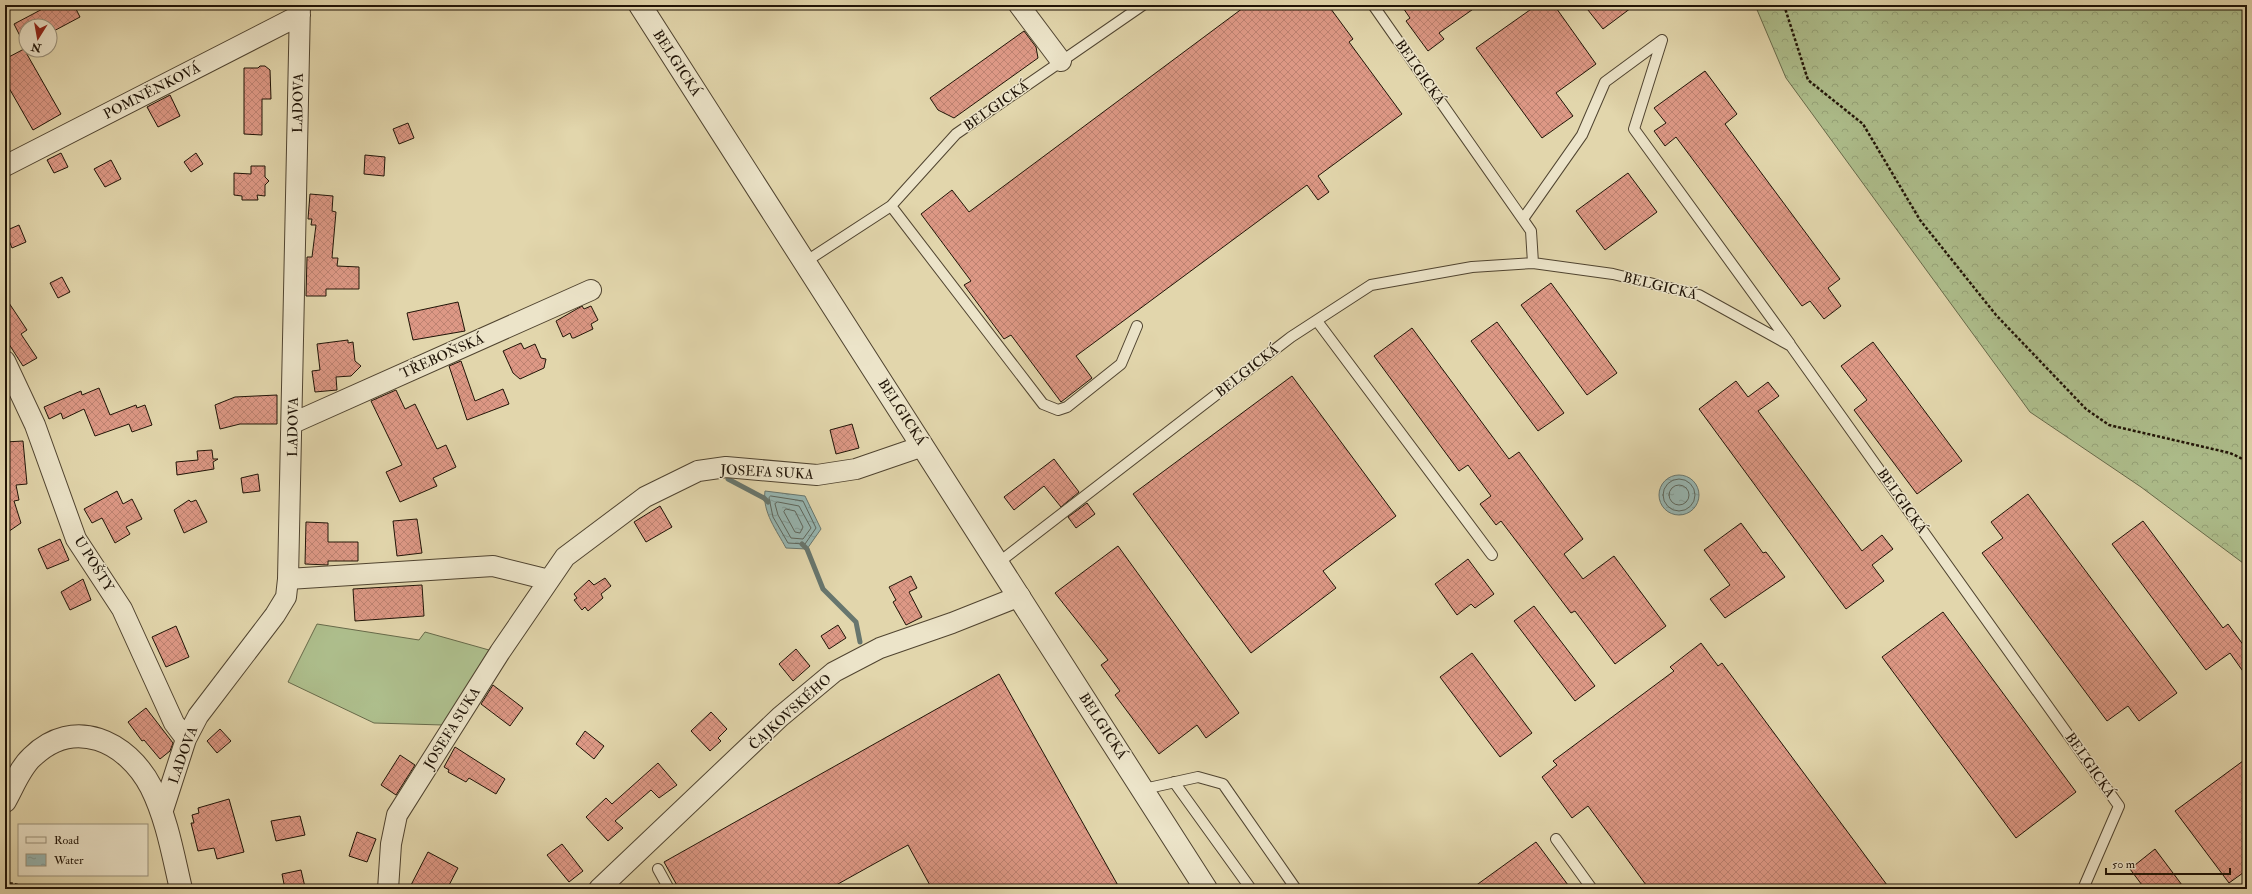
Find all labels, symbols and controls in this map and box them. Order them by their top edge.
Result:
north arrow [18,18,58,58]
street label: BELGICKÁ [649,27,705,99]
street label: BELGICKÁ [1391,36,1449,108]
text: N [29,40,43,55]
street label: POMNĚNKOVÁ [100,58,203,123]
street label: LADOVA [289,73,307,133]
street label: BELGICKÁ [960,77,1032,135]
street label: BELGICKÁ [1621,269,1699,303]
street label: TŘEBOŇSKÁ [397,329,487,382]
street label: BELGICKÁ [1212,341,1282,401]
street label: BELGICKÁ [874,376,930,448]
street label: LADOVA [284,397,302,457]
street label: JOSEFA SUKA [719,461,814,483]
street label: BELGICKÁ [1873,465,1931,537]
street label: U POŠTY [70,533,119,595]
street label: ČAJKOVSKÉHO [745,670,835,754]
street label: JOSEFA SUKA [420,684,484,773]
street label: BELGICKÁ [1075,690,1131,762]
street label: LADOVA [165,724,201,786]
street label: BELGICKÁ [2061,729,2119,801]
legend [18,824,148,876]
text: Road [54,833,79,848]
scale bar [2106,850,2230,876]
text: Water [53,853,84,868]
text: 50 m [2112,857,2136,872]

